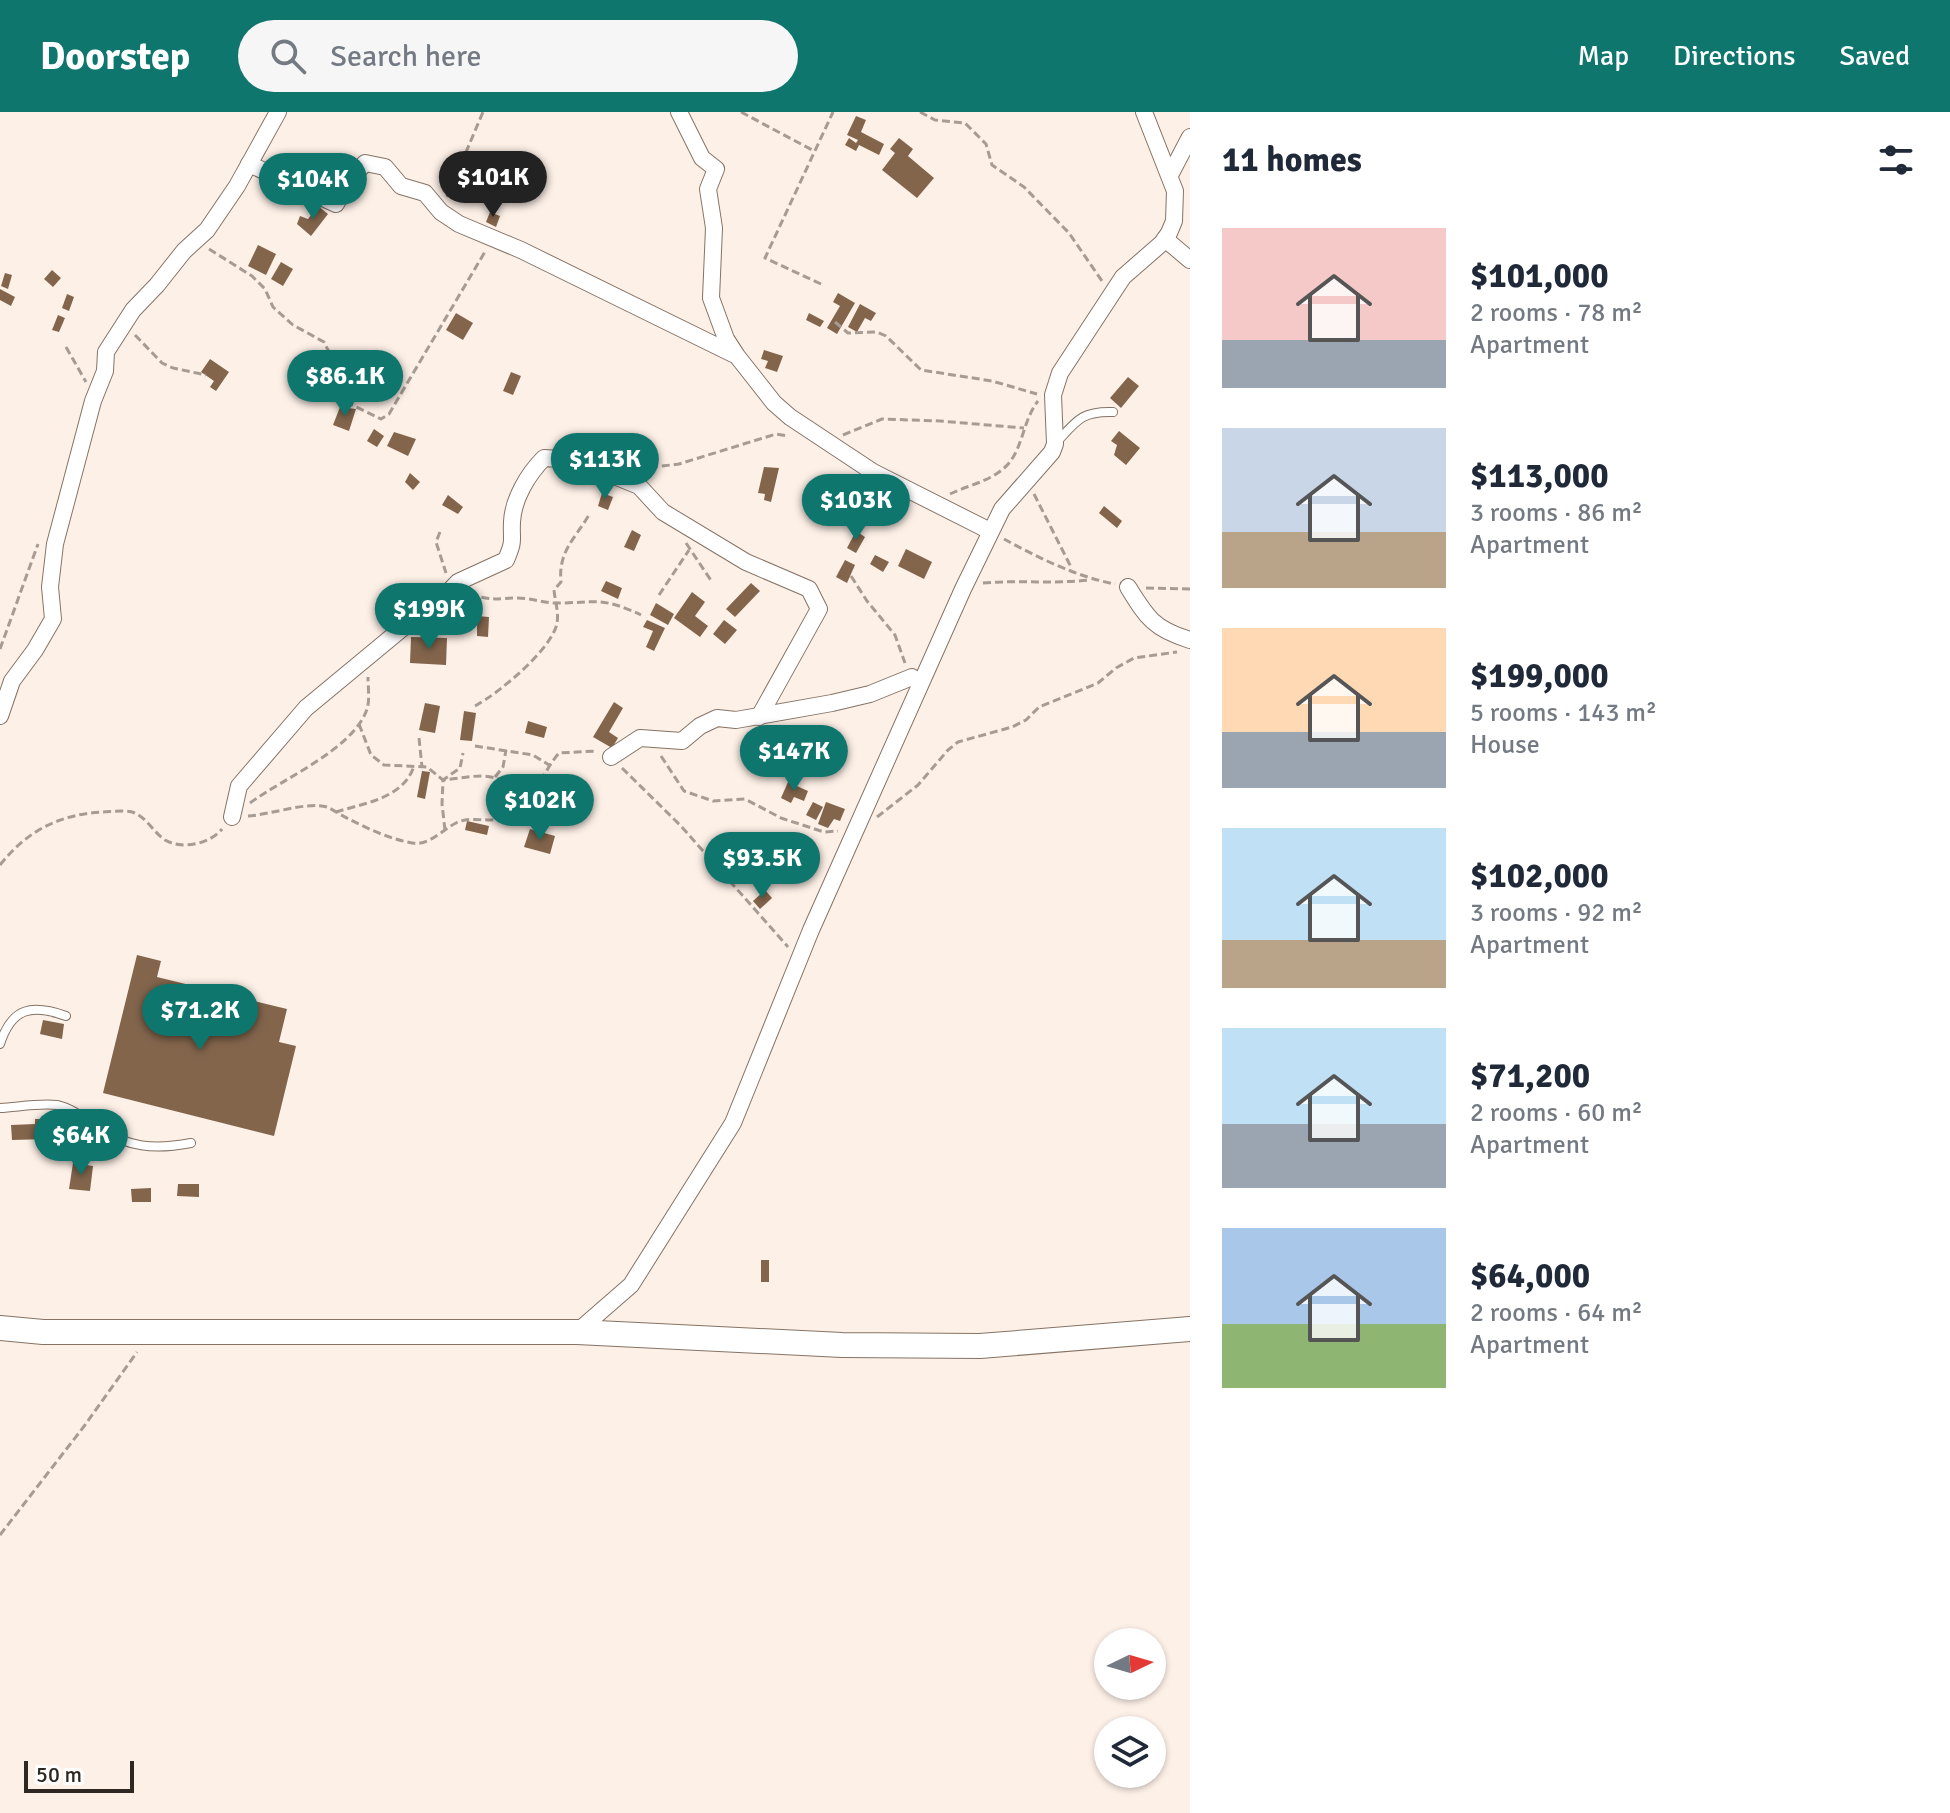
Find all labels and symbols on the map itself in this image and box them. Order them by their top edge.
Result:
pin: $101K [437,151,549,219]
pin: $104K [257,153,369,221]
pin: $86.1K [280,350,410,418]
pin: $113K [549,433,661,501]
pin: $103K [800,474,912,542]
pin: $199K [373,583,485,651]
pin: $147K [738,725,850,793]
pin: $102K [484,774,596,842]
pin: $93.5K [697,832,827,900]
pin: $71.2K [135,984,265,1052]
pin: $64K [34,1109,128,1177]
north arrow [1094,1628,1166,1700]
scale bar [24,1757,134,1793]

